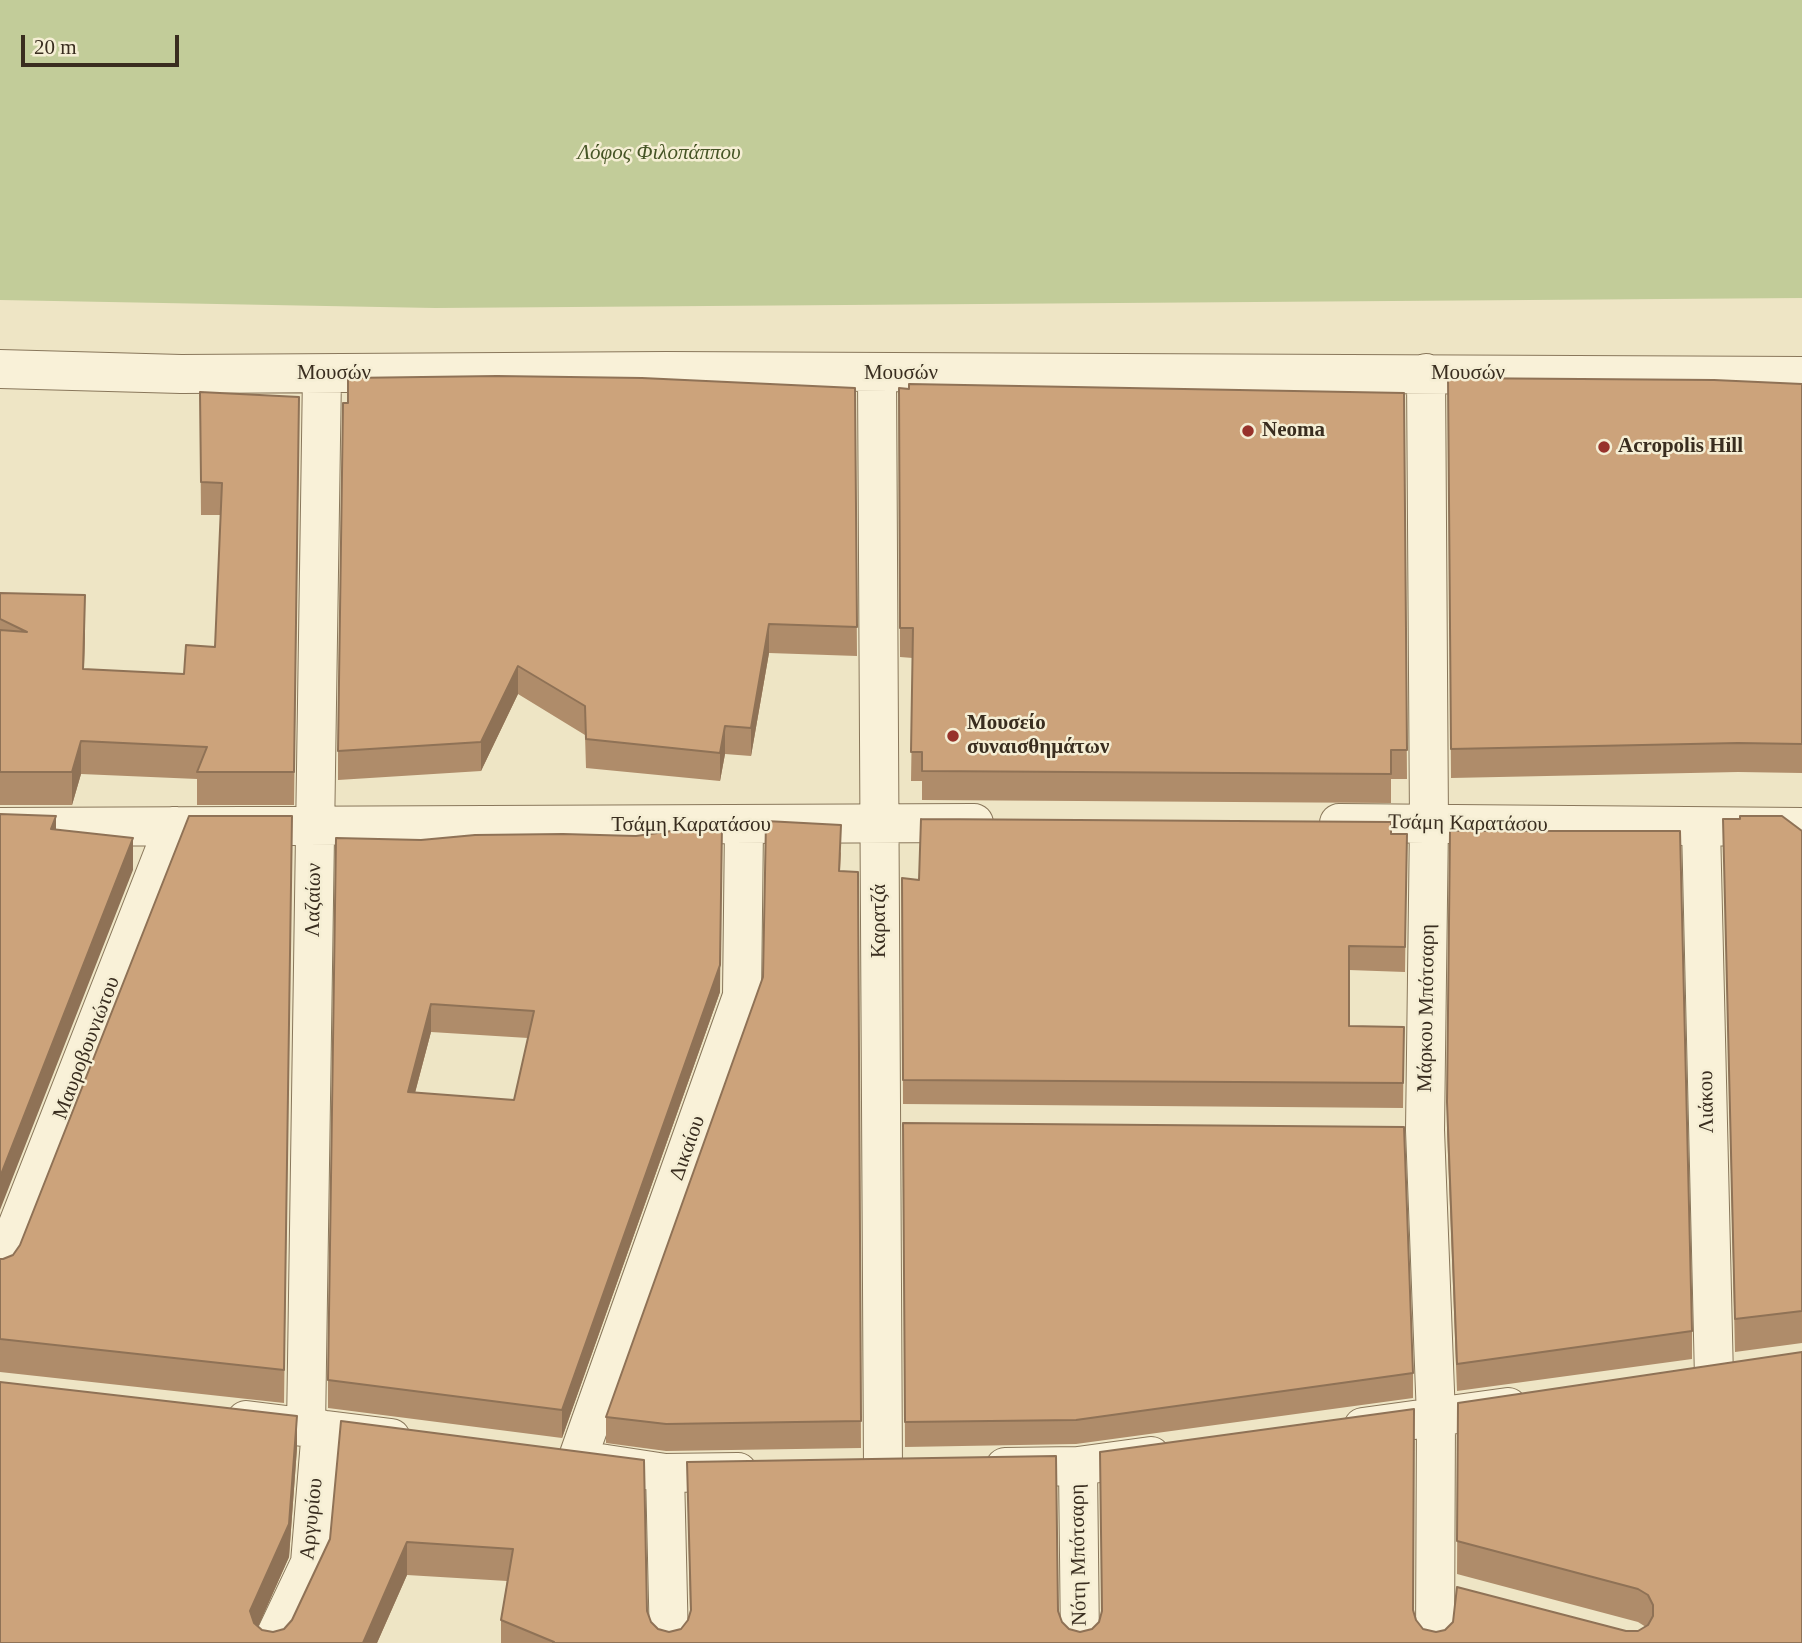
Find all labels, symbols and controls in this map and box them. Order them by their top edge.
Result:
scale bar [24,21,182,65]
text: 20 m [34,35,77,59]
park label: Λόφος Φιλοπάππου [577,140,741,166]
street label: Μουσών [297,360,371,386]
street label: Μουσών [864,360,938,386]
street label: Μουσών [1431,360,1505,386]
place label: Neoma [1262,418,1325,444]
marker: Neoma [1240,423,1256,439]
place label: Acropolis Hill [1618,434,1743,460]
marker: Acropolis Hill [1596,439,1612,455]
place label: Μουσείο συναισθημάτων [967,711,1109,761]
marker: Μουσείο συναισθημάτων [945,728,961,744]
street label: Τσάμη Καρατάσου [1388,810,1548,838]
street label: Τσάμη Καρατάσου [611,812,771,838]
street label: Λαζαίων [301,863,327,937]
street label: Καρατζά [866,884,892,958]
street label: Μάρκου Μπότσαρη [1413,924,1441,1092]
street label: Μαυροβουνιώτου [48,973,126,1123]
street label: Λιάκου [1694,1070,1720,1134]
street label: Δικαίου [665,1112,711,1184]
street label: Αργυρίου [295,1477,329,1561]
street label: Νότη Μπότσαρη [1065,1484,1093,1626]

